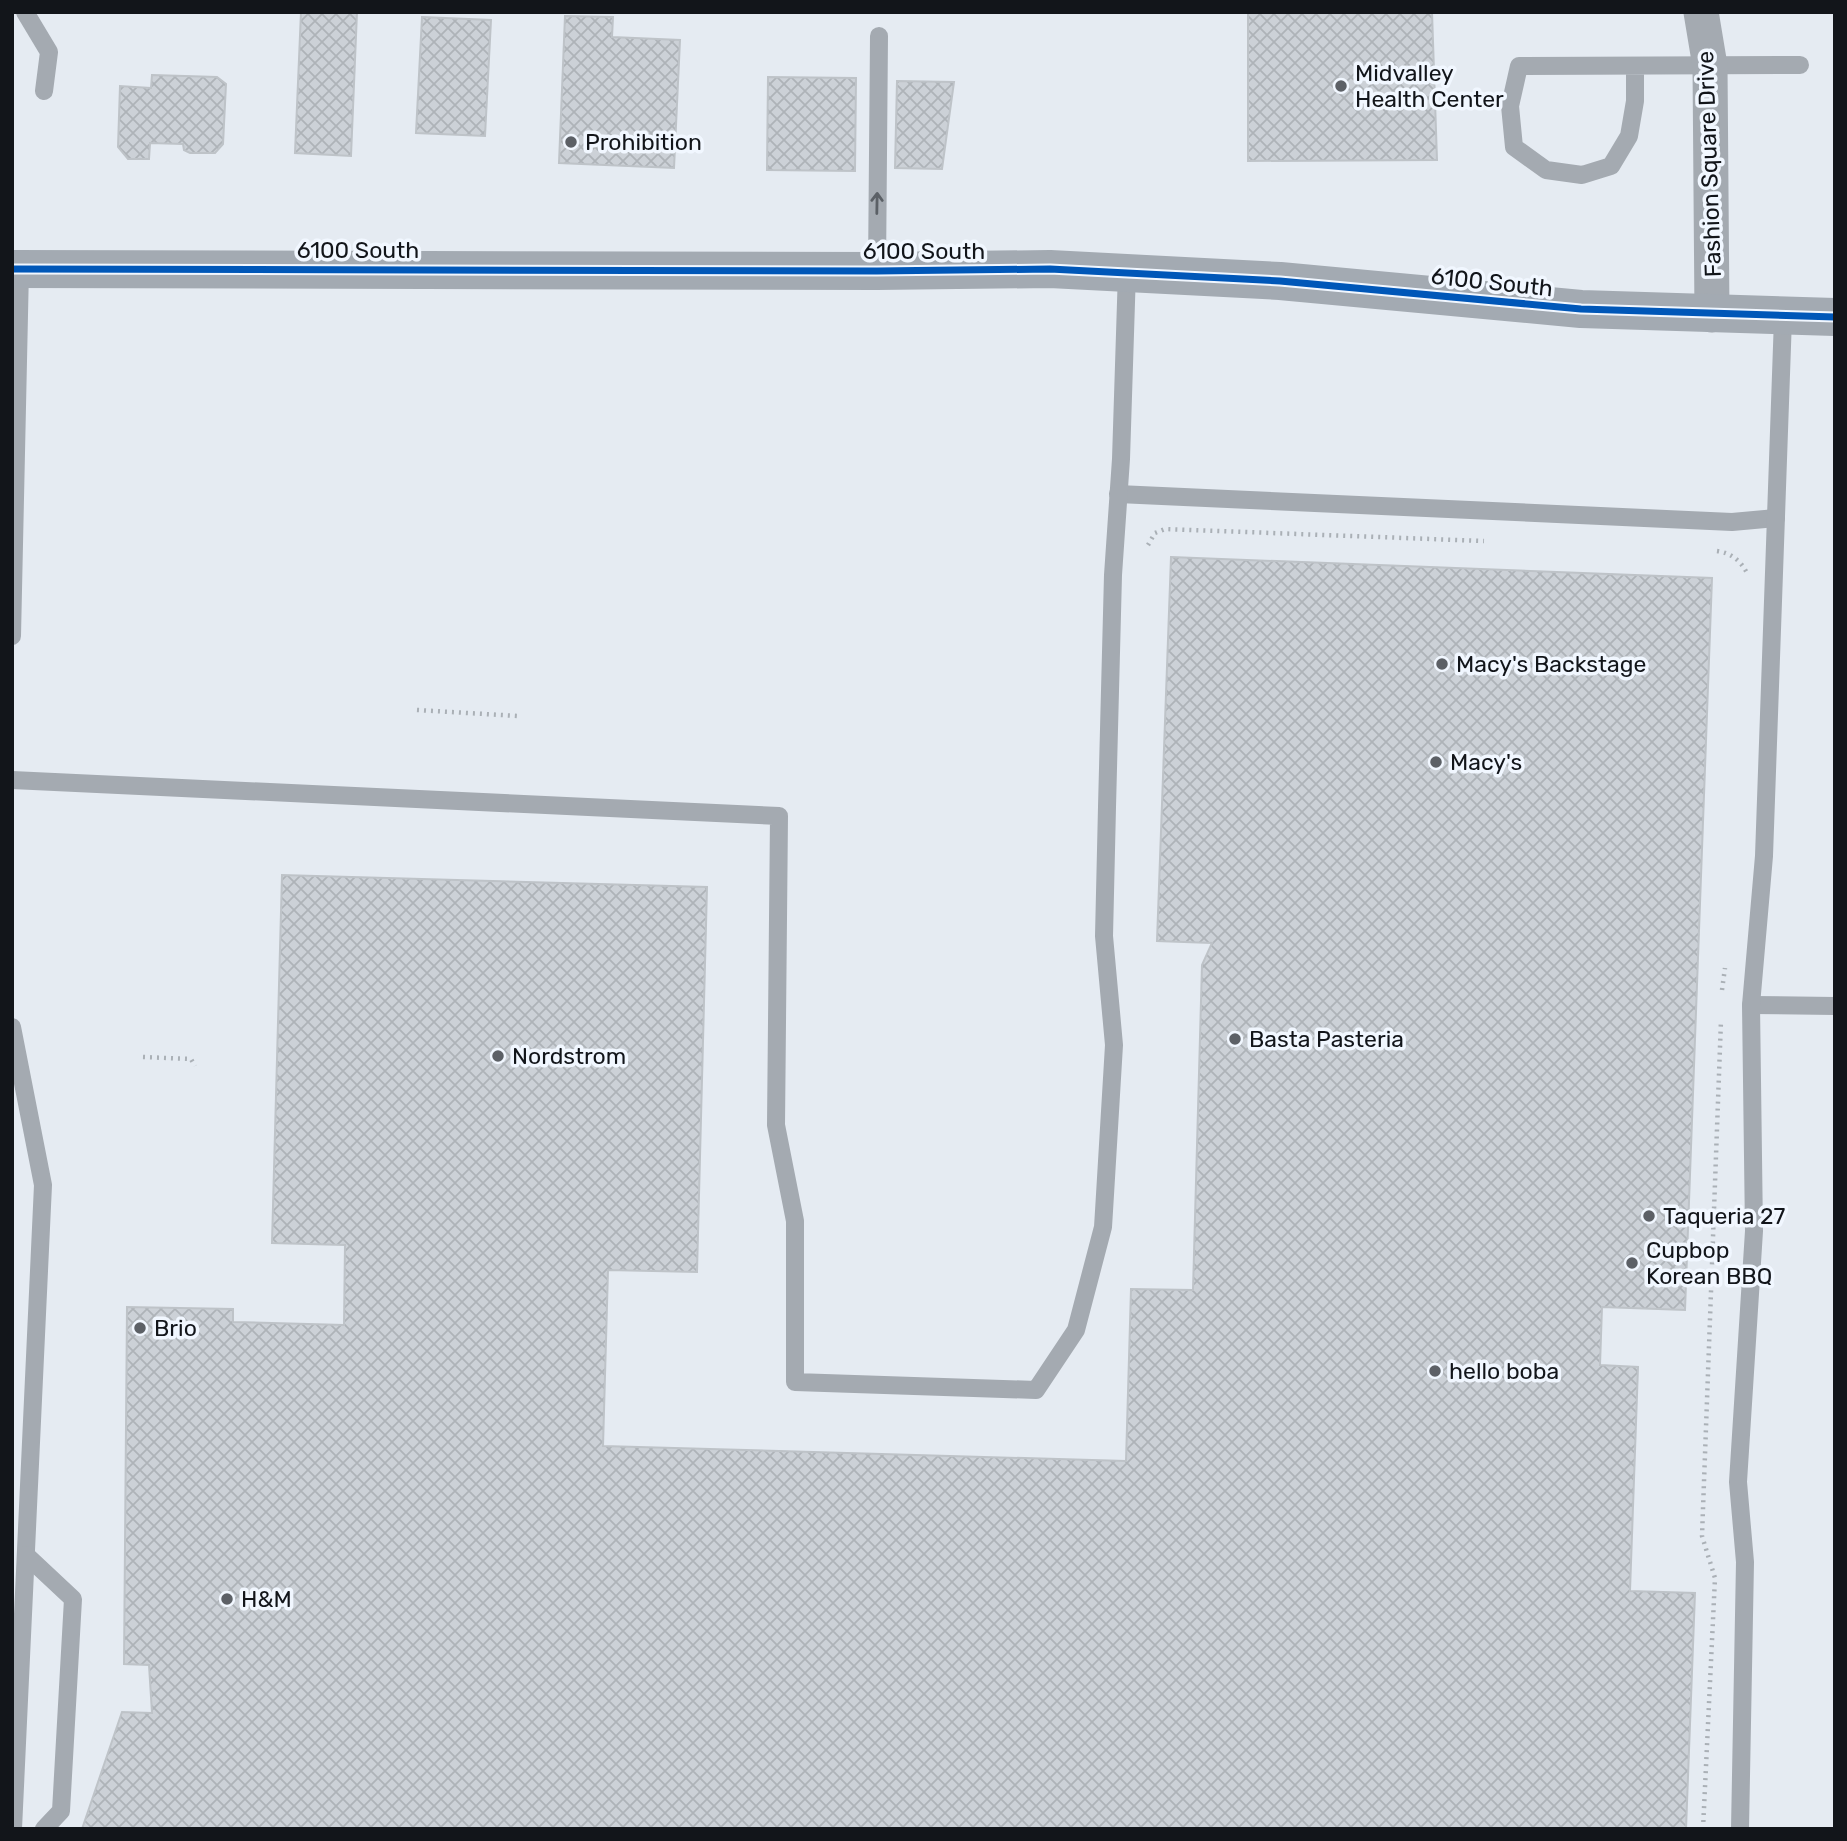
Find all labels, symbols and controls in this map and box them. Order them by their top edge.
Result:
street label: Fashion Square Drive [1691,50,1727,278]
place label: Midvalley Health Center [1355,59,1504,113]
marker: Midvalley Health Center [1333,78,1349,94]
place label: Prohibition [585,128,702,156]
marker: Prohibition [563,134,579,150]
one-way arrow [870,191,884,214]
street label: 6100 South [297,236,419,264]
street label: 6100 South [863,237,985,265]
street label: 6100 South [1430,262,1554,302]
place label: Macy's Backstage [1456,650,1646,678]
marker: Macy's Backstage [1434,656,1450,672]
place label: Macy's [1450,748,1522,776]
marker: Macy's [1428,754,1444,770]
place label: Basta Pasteria [1249,1025,1404,1053]
marker: Basta Pasteria [1227,1031,1243,1047]
place label: Nordstrom [512,1042,626,1070]
marker: Nordstrom [490,1048,506,1064]
place label: Taqueria 27 [1663,1202,1785,1230]
marker: Taqueria 27 [1641,1208,1657,1224]
place label: Cupbop Korean BBQ [1646,1236,1772,1290]
marker: Cupbop Korean BBQ [1624,1255,1640,1271]
place label: Brio [154,1314,197,1342]
marker: Brio [132,1320,148,1336]
place label: hello boba [1449,1357,1559,1385]
marker: hello boba [1427,1363,1443,1379]
place label: H&M [241,1585,292,1613]
marker: H&M [219,1591,235,1607]

